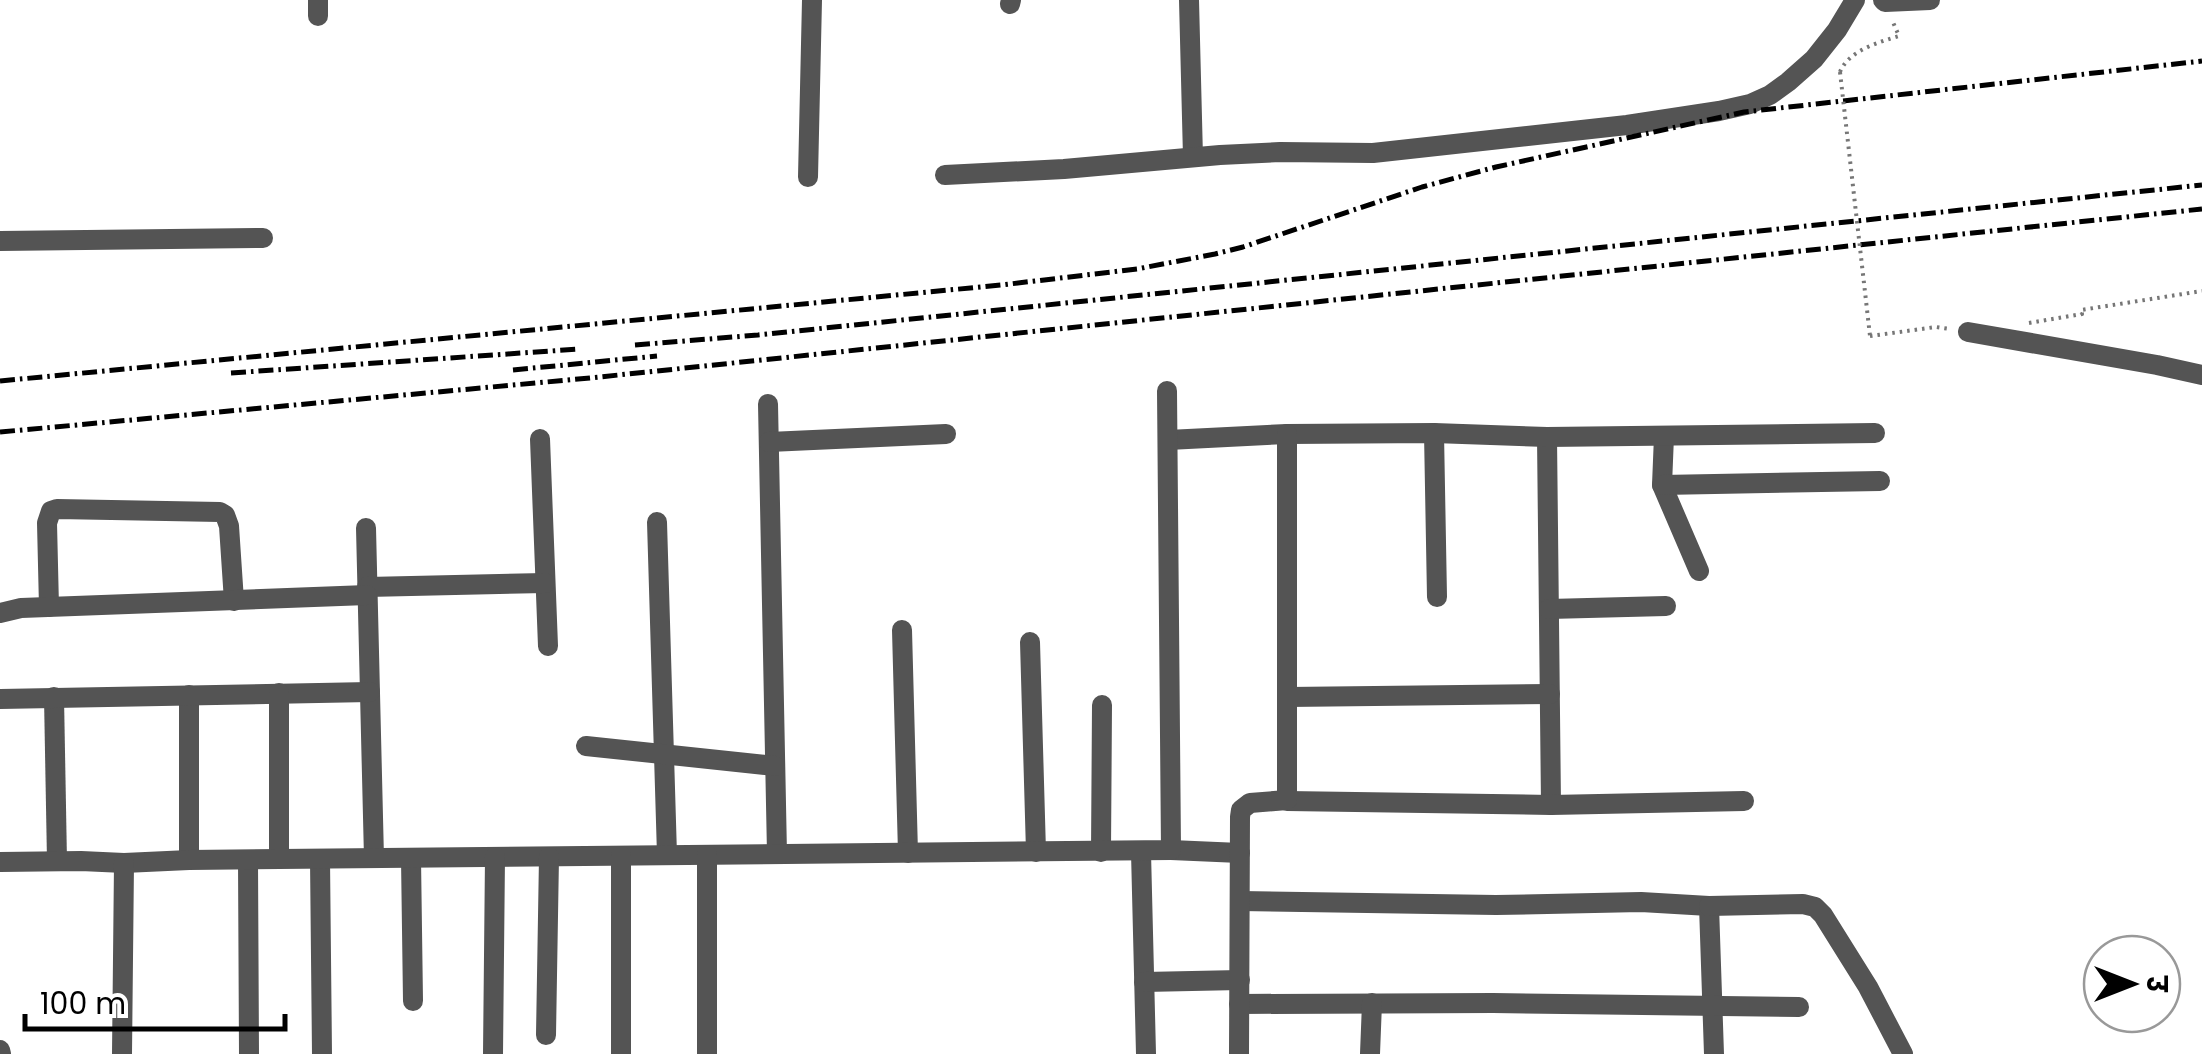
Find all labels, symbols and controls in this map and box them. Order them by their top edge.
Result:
north arrow [2082,934,2182,1034]
scale bar [25,969,285,1031]
text: उ [2137,975,2176,993]
text: 100 m [40,982,126,1025]

